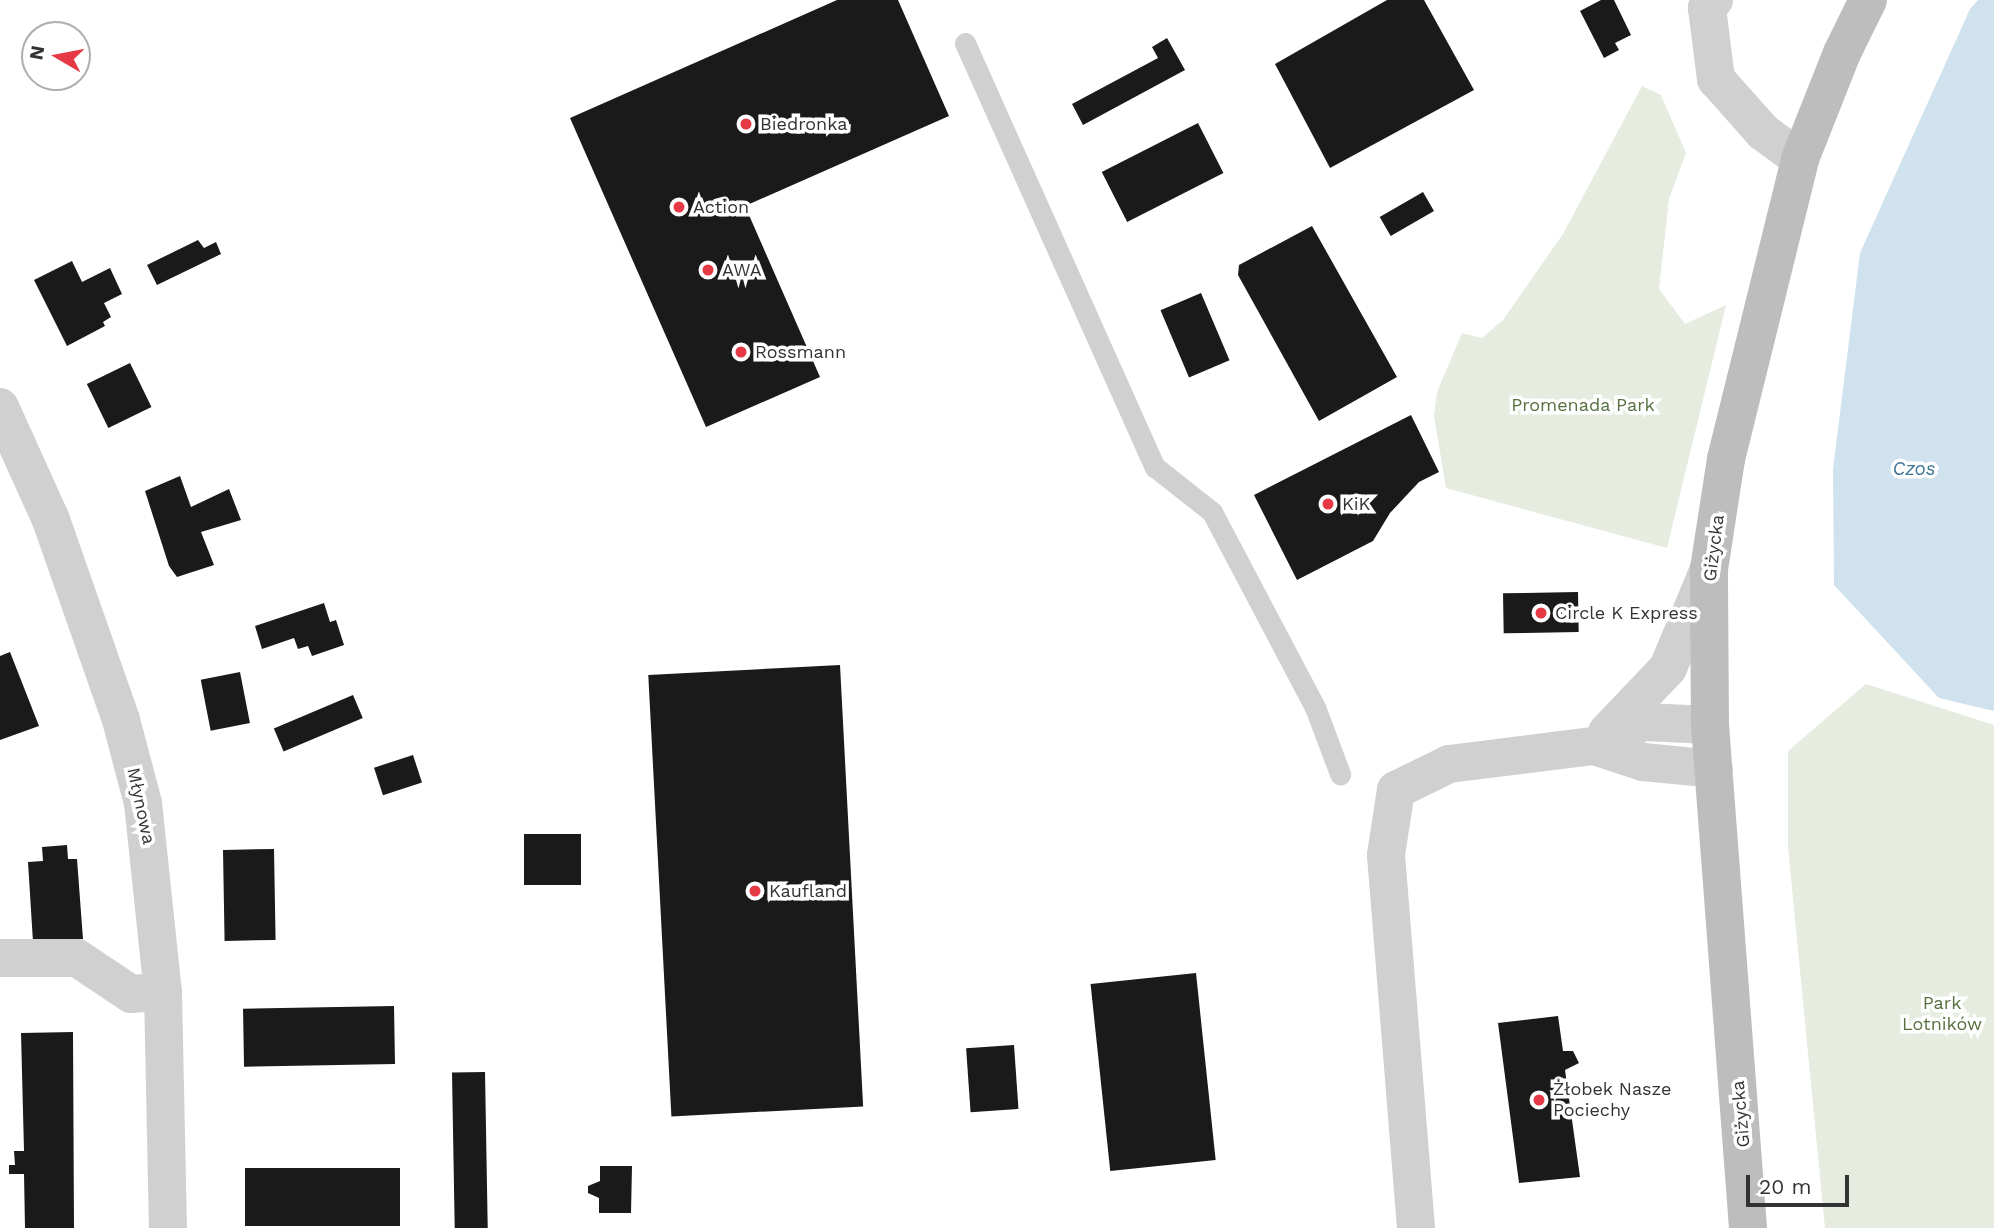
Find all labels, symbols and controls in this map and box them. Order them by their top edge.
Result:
north arrow [21,21,91,91]
text: N [24,44,49,62]
place label: Biedronka [760,113,847,135]
marker: Biedronka [738,116,754,132]
place label: Action [693,196,749,218]
marker: Action [671,199,687,215]
place label: AWA [722,259,762,281]
marker: AWA [700,262,716,278]
place label: Rossmann [755,341,846,363]
marker: Rossmann [733,344,749,360]
park label: Promenada Park [1511,394,1655,416]
water label: Czos [1892,458,1936,480]
place label: KiK [1342,493,1370,515]
marker: KiK [1320,496,1336,512]
street label: Giżycka [1699,513,1729,583]
place label: Circle K Express [1555,602,1698,624]
marker: Circle K Express [1533,605,1549,621]
street label: Młynowa [122,766,160,846]
place label: Kaufland [769,880,847,902]
marker: Kaufland [747,883,763,899]
park label: Park Lotników [1902,993,1982,1036]
place label: Żłobek Nasze Pociechy [1553,1079,1672,1122]
street label: Giżycka [1727,1080,1755,1148]
marker: Żłobek Nasze Pociechy [1531,1092,1547,1108]
scale bar [1749,1162,1852,1206]
text: 20 m [1759,1174,1811,1199]

